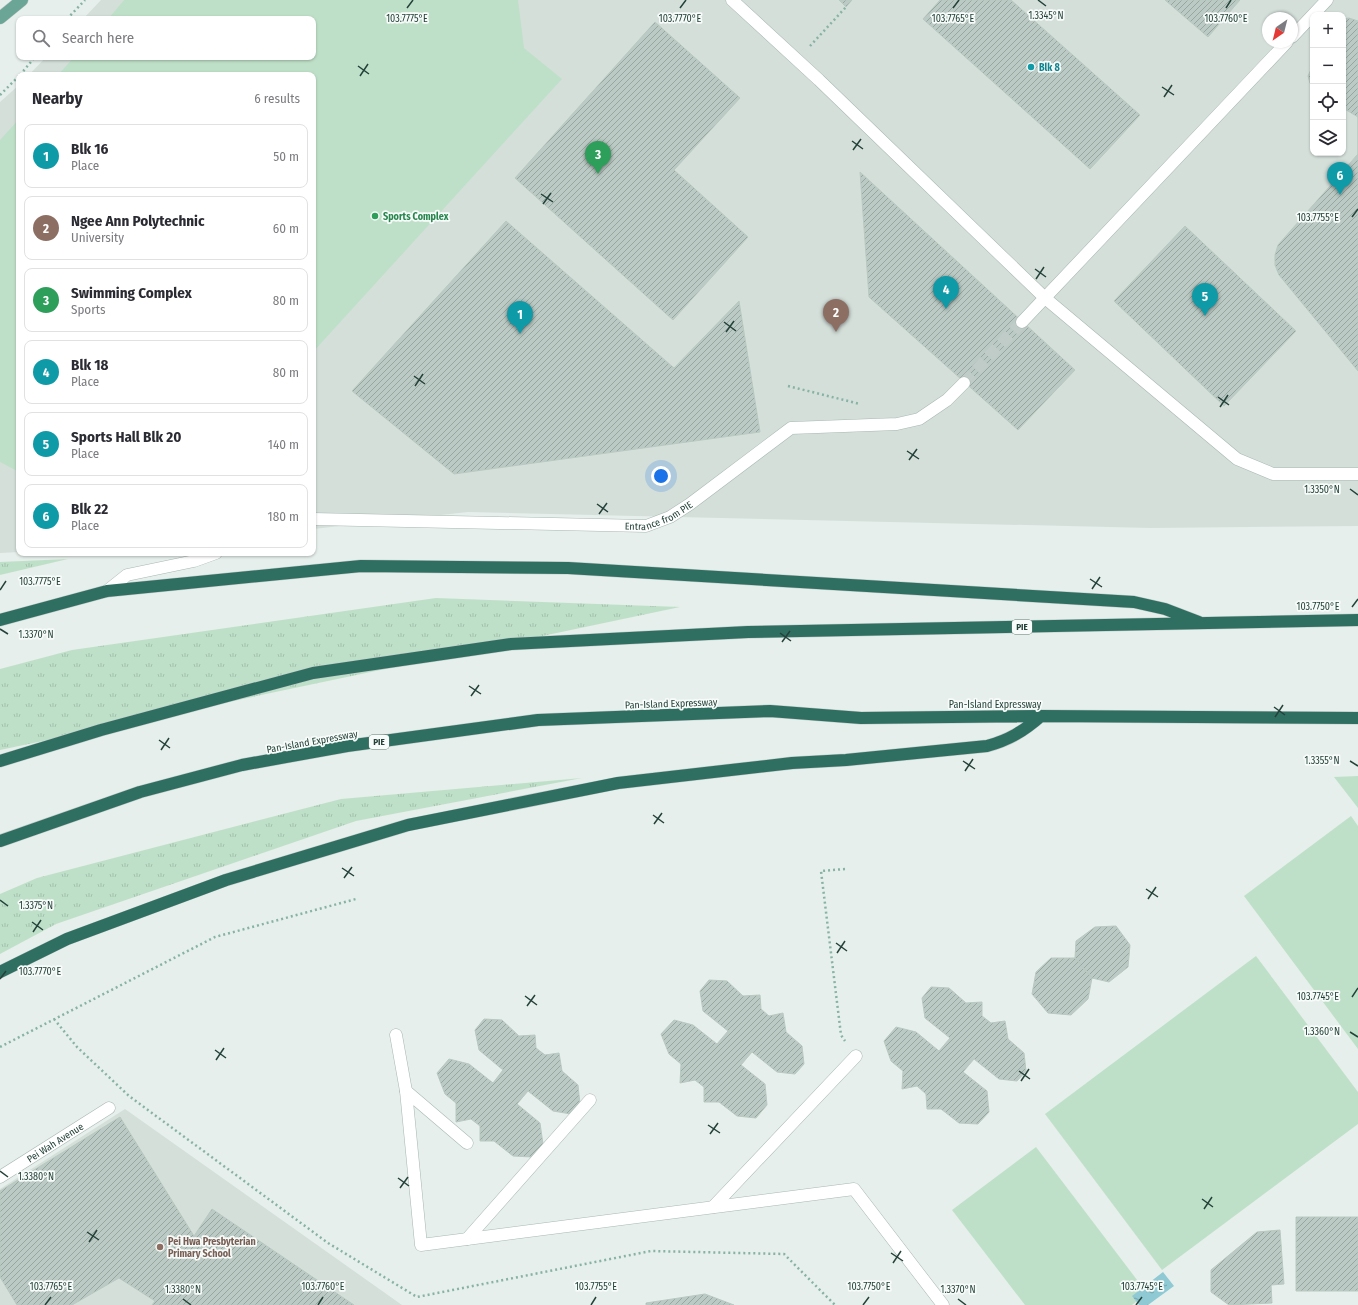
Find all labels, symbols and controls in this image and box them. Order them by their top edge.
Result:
text: 1.3345°N [1028,10,1064,22]
north arrow [1262,12,1298,48]
map controls [1310,12,1346,156]
button: + [1310,12,1346,48]
text: 103.7775°E [386,13,428,25]
text: 103.7770°E [659,13,701,25]
text: 103.7765°E [932,13,974,25]
text: 103.7760°E [1204,13,1248,25]
search box [16,16,316,60]
icon: search [30,27,52,49]
text: Search here [62,29,134,47]
button: − [1310,48,1346,84]
marker: Blk 8 [1026,62,1036,72]
place label: Blk 8 [1039,62,1060,74]
button: locate [1310,84,1346,120]
text: Nearby [32,88,83,109]
text: 6 results [254,91,300,106]
button: layers [1310,120,1346,156]
text: Blk 16 [71,140,108,158]
pin: 3 [585,141,611,174]
text: 1 [43,149,49,164]
text: 50 m [273,149,299,164]
text: Place [71,158,99,173]
pin: 6 [1327,162,1353,195]
marker: Sports Complex [370,211,380,221]
place label: Sports Complex [383,211,449,223]
text: Ngee Ann Polytechnic [71,212,205,230]
text: 103.7755°E [1297,212,1339,224]
text: 2 [43,221,49,236]
text: 60 m [273,221,299,236]
text: University [71,230,124,245]
pin: 4 [933,276,959,309]
pin: 5 [1192,283,1218,316]
text: Swimming Complex [71,284,192,302]
text: 3 [43,293,49,308]
text: 80 m [273,293,299,308]
pin: 2 [823,299,849,332]
pin: 1 [507,301,533,334]
text: Sports [71,302,106,317]
text: Blk 18 [71,356,109,374]
text: 4 [43,365,49,380]
text: 80 m [273,365,299,380]
text: Place [71,374,99,389]
text: Sports Hall Blk 20 [71,428,181,446]
text: 5 [43,437,49,452]
text: 140 m [268,437,299,452]
text: Place [71,446,99,461]
your location [651,466,671,486]
text: 1.3350°N [1304,484,1340,496]
street label: Entrance from PIE [625,499,695,533]
text: Blk 22 [71,500,108,518]
text: 6 [43,509,49,524]
text: 180 m [268,509,299,524]
text: Place [71,518,99,533]
text: 103.7775°E [19,576,61,588]
text: 103.7750°E [1297,601,1340,613]
road number: PIE [1012,620,1032,634]
text: 1.3370°N [19,629,54,641]
street label: Pan-Island Expressway [625,696,718,712]
street label: Pan-Island Expressway [949,699,1042,711]
street label: Pan-Island Expressway [266,728,359,756]
road number: PIE [369,735,389,749]
text: 1.3355°N [1305,755,1339,767]
text: 1.3375°N [19,900,53,912]
text: 103.7770°E [19,966,61,978]
text: 103.7745°E [1297,991,1339,1003]
text: 1.3360°N [1304,1026,1340,1038]
street label: Pei Wah Avenue [25,1121,86,1165]
text: 1.3380°N [18,1171,54,1183]
place label: Pei Hwa Presbyterian Primary School [168,1236,256,1260]
marker: Pei Hwa Presbyterian Primary School [155,1242,165,1252]
text: 103.7765°E [30,1281,72,1293]
text: 103.7760°E [301,1281,345,1293]
text: 103.7755°E [575,1281,617,1293]
text: 103.7750°E [848,1281,891,1293]
text: 103.7745°E [1121,1281,1163,1293]
text: 1.3380°N [165,1284,201,1296]
text: 1.3370°N [941,1284,976,1296]

